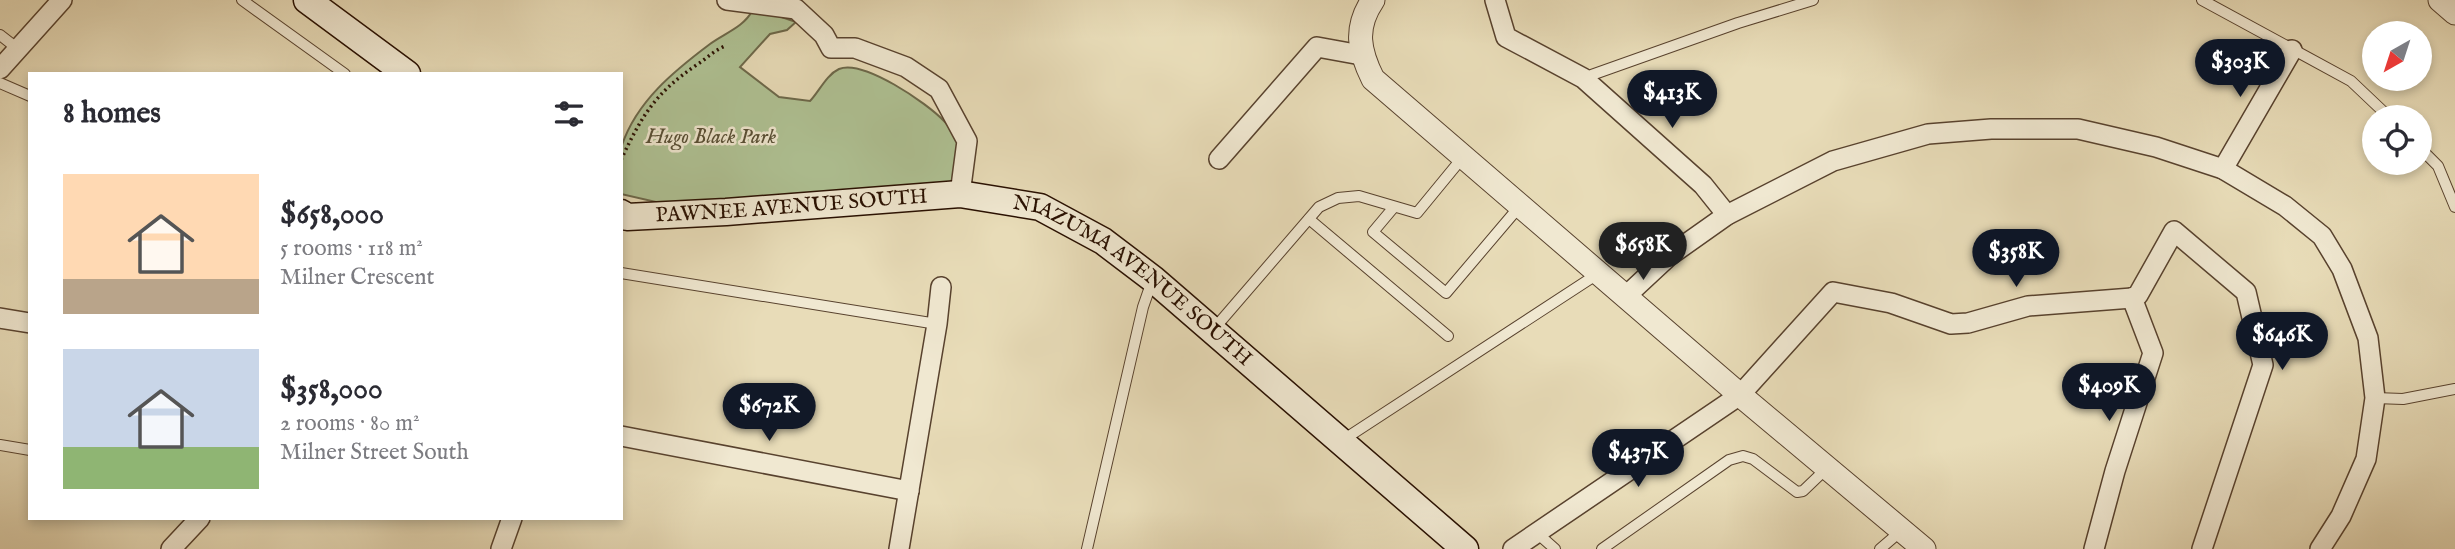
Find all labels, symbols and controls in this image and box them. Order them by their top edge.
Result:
north arrow [2362,21,2432,91]
map controls [2362,21,2432,175]
pin: $303K [2191,40,2289,99]
text: $303K [2211,47,2269,76]
pin: $413K [1623,71,1721,130]
text: $413K [1643,78,1701,107]
text: 8 homes [63,95,161,133]
icon: filters [550,95,588,133]
button: locate [2362,105,2432,175]
park label: Hugo Black Park [645,124,777,151]
street label: PAWNEE AVENUE SOUTH [655,183,929,229]
street label: NIAZUMA AVENUE SOUTH [1011,189,1258,372]
text: $658,000 [280,196,384,234]
icon: home [119,202,203,286]
pin: $658K [1594,222,1692,282]
text: $658K [1615,230,1671,259]
pin: $358K [1967,230,2065,289]
text: 5 rooms · 118 m² [280,234,423,263]
text: $358K [1988,237,2044,266]
text: Milner Crescent [280,263,434,292]
pin: $646K [2233,312,2331,372]
text: $646K [2252,320,2312,349]
pin: $409K [2060,364,2158,423]
text: $358,000 [280,371,383,409]
text: $409K [2078,371,2140,400]
icon: home [119,377,203,461]
pin: $672K [720,384,818,443]
text: $672K [739,391,799,420]
text: 2 rooms · 80 m² [280,409,420,438]
pin: $437K [1589,430,1687,489]
text: $437K [1608,437,1668,466]
text: Milner Street South [280,438,469,467]

